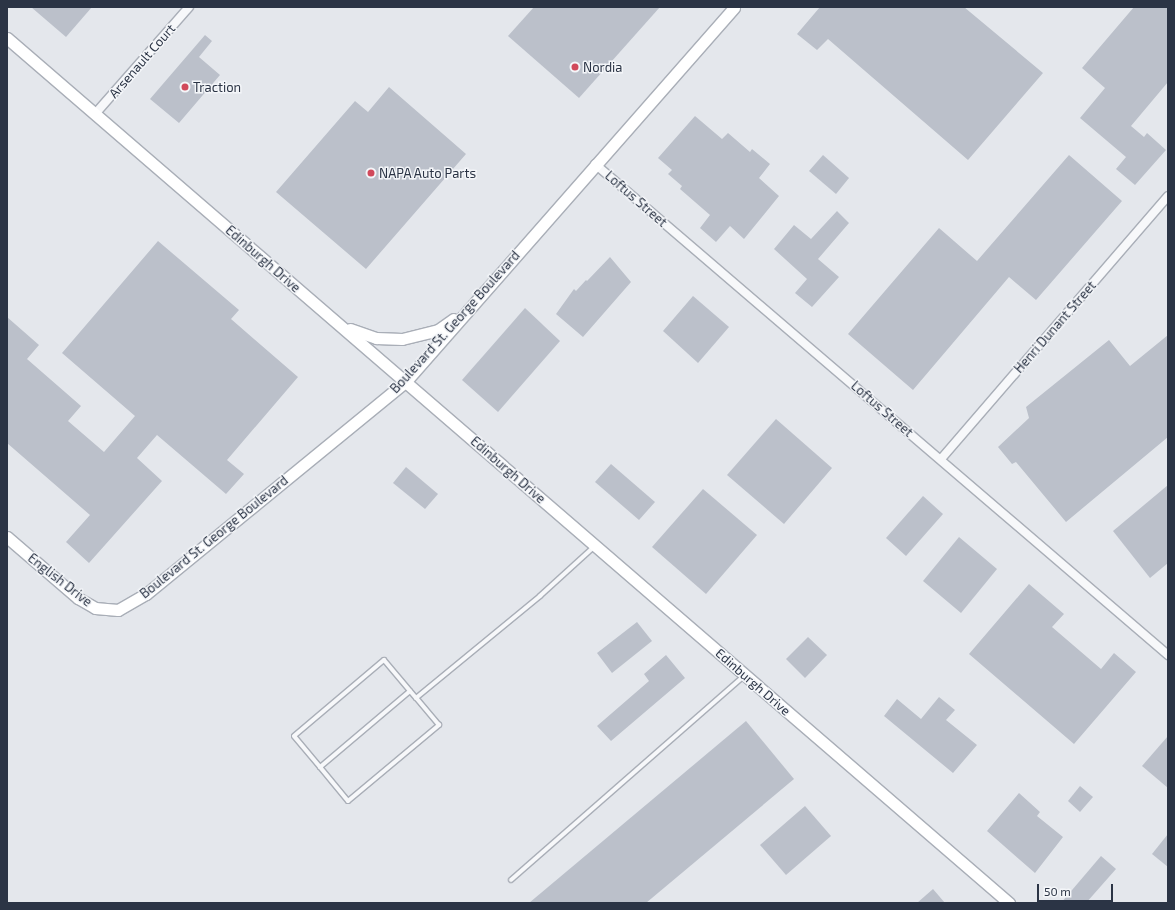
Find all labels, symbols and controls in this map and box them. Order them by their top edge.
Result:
street label: Arsenault Court [106,21,178,101]
place label: Nordia [583,59,622,75]
marker: Nordia [570,62,580,72]
place label: Traction [193,79,241,95]
marker: Traction [180,82,190,92]
place label: NAPA Auto Parts [379,165,477,181]
marker: NAPA Auto Parts [366,168,376,178]
street label: Loftus Street [602,168,670,230]
street label: Edinburgh Drive [222,222,304,296]
street label: Boulevard St. George Boulevard [387,248,523,396]
street label: Henri Dunant Street [1011,278,1099,376]
street label: Loftus Street [848,378,916,440]
street label: Edinburgh Drive [467,433,549,507]
street label: Boulevard St. George Boulevard [137,472,291,602]
street label: English Drive [25,550,95,610]
street label: Edinburgh Drive [712,645,794,719]
scale bar [1039,876,1115,902]
text: 50 m [1044,884,1071,898]

